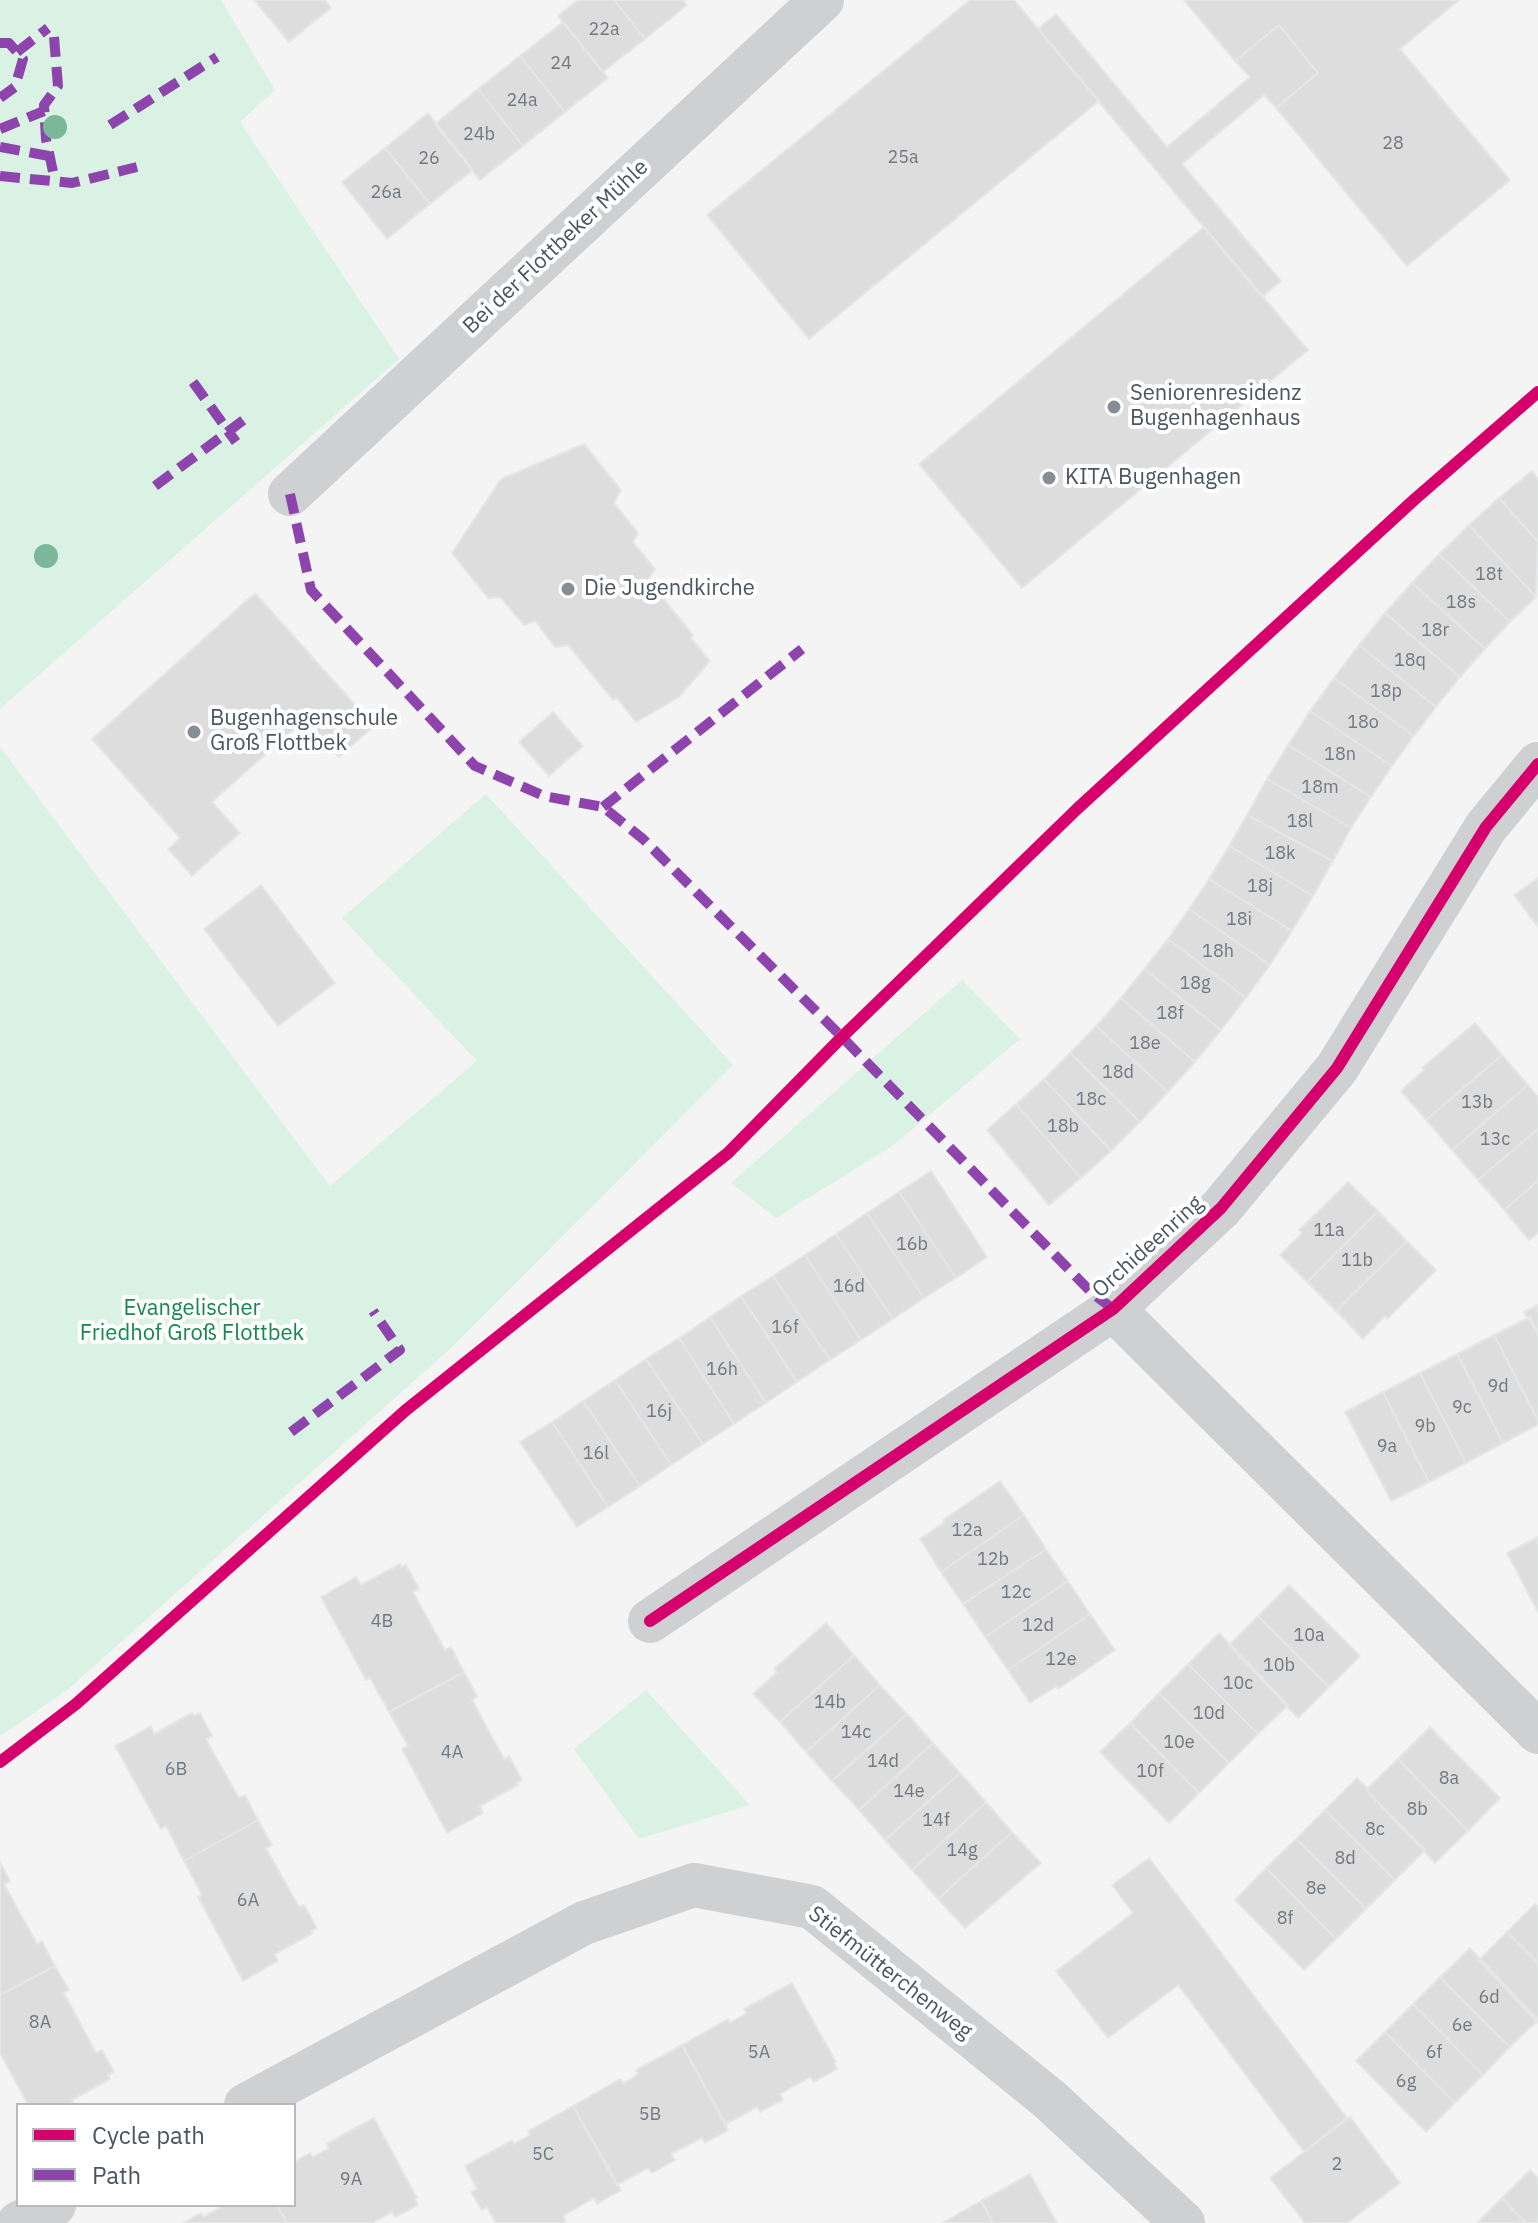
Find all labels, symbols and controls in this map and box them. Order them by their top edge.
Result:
house number: 22a [588,19,620,41]
house number: 24 [550,53,572,75]
house number: 24a [506,90,538,112]
house number: 24b [463,124,495,146]
house number: 28 [1382,133,1404,155]
house number: 25a [887,147,919,169]
house number: 26 [418,148,440,170]
street label: Bei der Flottbeker Mühle [458,154,654,340]
house number: 26a [370,182,402,204]
place label: Seniorenresidenz Bugenhagenhaus [1130,381,1302,432]
marker: Seniorenresidenz Bugenhagenhaus [1105,398,1123,416]
place label: KITA Bugenhagen [1065,465,1241,491]
marker: KITA Bugenhagen [1040,469,1058,487]
house number: 18t [1475,564,1503,586]
place label: Die Jugendkirche [584,576,755,602]
marker: Die Jugendkirche [559,580,577,598]
house number: 18s [1446,592,1476,614]
house number: 18r [1421,620,1449,642]
house number: 18q [1394,650,1426,672]
house number: 18p [1370,681,1402,703]
place label: Bugenhagenschule Groß Flottbek [210,706,398,758]
house number: 18o [1347,712,1379,734]
marker: Bugenhagenschule Groß Flottbek [185,723,203,741]
house number: 18n [1324,744,1356,766]
house number: 18m [1301,777,1339,799]
house number: 18l [1287,811,1313,833]
house number: 18k [1264,843,1296,865]
house number: 18j [1247,876,1273,898]
house number: 18i [1226,909,1252,931]
house number: 18h [1202,941,1234,963]
house number: 18g [1179,973,1211,995]
house number: 18f [1156,1003,1184,1025]
house number: 18e [1129,1033,1161,1055]
house number: 18d [1102,1062,1134,1084]
house number: 18c [1076,1089,1106,1111]
house number: 13b [1461,1092,1493,1114]
house number: 18b [1047,1116,1079,1138]
house number: 13c [1480,1129,1510,1151]
street label: Orchideenring [1087,1190,1209,1304]
house number: 11a [1313,1220,1345,1242]
house number: 16b [896,1234,928,1256]
house number: 11b [1341,1250,1373,1272]
house number: 16d [833,1276,865,1298]
park label: Evangelischer Friedhof Groß Flottbek [80,1296,304,1348]
house number: 16f [771,1317,799,1339]
house number: 16h [706,1359,738,1381]
house number: 9d [1487,1376,1509,1398]
house number: 9c [1452,1397,1472,1419]
house number: 16j [646,1401,672,1423]
house number: 9b [1414,1416,1436,1438]
house number: 9a [1377,1436,1397,1458]
house number: 16l [583,1443,609,1465]
house number: 12a [951,1520,983,1542]
house number: 12b [977,1549,1009,1571]
house number: 12c [1001,1582,1031,1604]
house number: 4B [371,1611,393,1633]
house number: 12d [1022,1615,1054,1637]
house number: 10a [1293,1625,1325,1647]
house number: 12e [1045,1649,1077,1671]
house number: 10b [1263,1655,1295,1677]
house number: 10c [1223,1673,1253,1695]
house number: 14b [814,1692,846,1714]
house number: 10d [1193,1703,1225,1725]
house number: 14c [841,1722,871,1744]
house number: 10e [1163,1732,1195,1754]
house number: 4A [441,1742,463,1764]
house number: 14d [867,1751,899,1773]
house number: 6B [165,1759,187,1781]
house number: 10f [1136,1761,1164,1783]
house number: 8a [1439,1768,1459,1790]
house number: 14e [893,1781,925,1803]
house number: 8b [1406,1799,1428,1821]
house number: 14f [922,1810,950,1832]
house number: 8c [1365,1819,1385,1841]
house number: 14g [946,1840,978,1862]
house number: 8d [1334,1848,1356,1870]
house number: 8e [1306,1878,1326,1900]
house number: 6A [237,1890,259,1912]
street label: Stiefmütterchenweg [803,1901,977,2045]
house number: 8f [1277,1908,1293,1930]
house number: 6d [1478,1987,1500,2009]
house number: 8A [29,2012,51,2034]
house number: 6e [1452,2015,1472,2037]
house number: 5A [748,2042,770,2064]
house number: 6f [1426,2042,1442,2064]
house number: 6g [1396,2071,1416,2093]
legend [16,2103,296,2207]
house number: 5B [639,2104,661,2126]
text: Cycle path [92,2119,205,2151]
house number: 5C [532,2144,554,2166]
house number: 2 [1332,2154,1342,2176]
text: Path [92,2159,141,2191]
house number: 9A [340,2169,362,2191]

